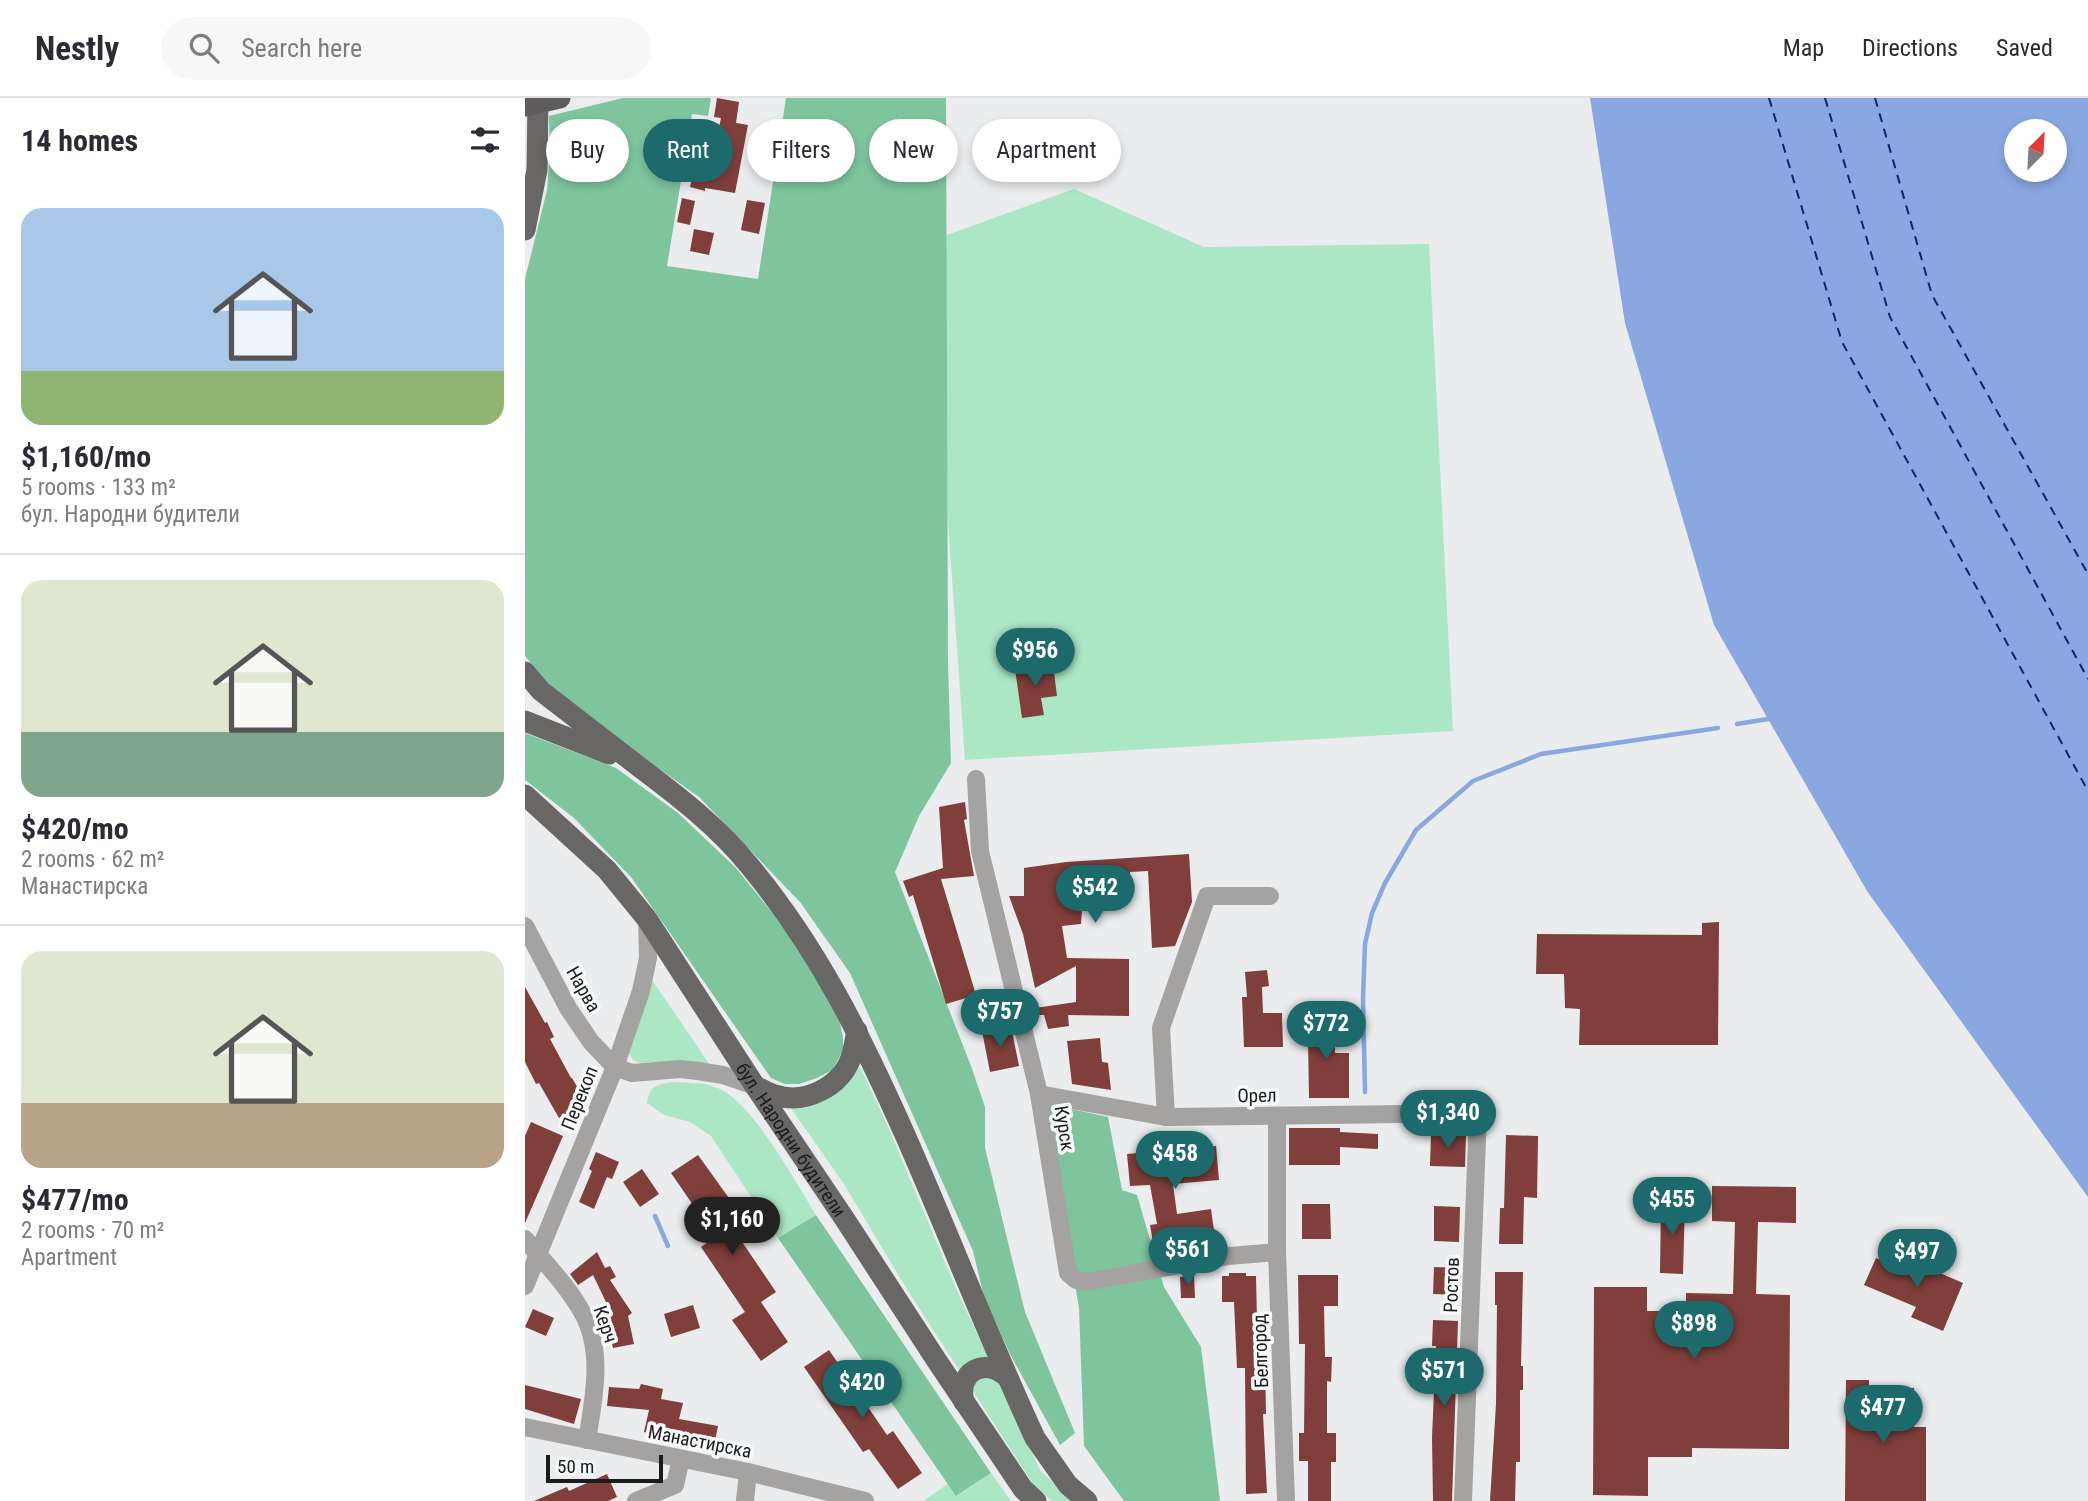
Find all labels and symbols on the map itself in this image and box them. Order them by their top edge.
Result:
north arrow [2004,119,2067,182]
pin: $956 [994,628,1076,688]
pin: $542 [1054,866,1136,925]
street label: Нарва [561,962,606,1016]
pin: $757 [959,990,1041,1049]
pin: $772 [1285,1002,1367,1061]
street label: бул. Народни будители [731,1058,851,1221]
street label: Перекоп [556,1063,603,1134]
street label: Орел [1237,1084,1277,1107]
pin: $1,340 [1391,1090,1505,1150]
street label: Курск [1050,1104,1079,1152]
pin: $458 [1134,1132,1216,1191]
pin: $455 [1631,1178,1713,1237]
pin: $1,160 [675,1198,789,1257]
pin: $561 [1147,1228,1229,1287]
pin: $497 [1876,1230,1958,1289]
street label: Ростов [1439,1257,1464,1313]
pin: $898 [1653,1302,1735,1361]
street label: Керч [588,1303,623,1346]
street label: Белгород [1248,1314,1273,1388]
pin: $571 [1403,1348,1485,1408]
pin: $420 [821,1360,903,1420]
pin: $477 [1842,1386,1924,1445]
street label: Манастирска [646,1420,754,1463]
scale bar [546,1452,663,1484]

